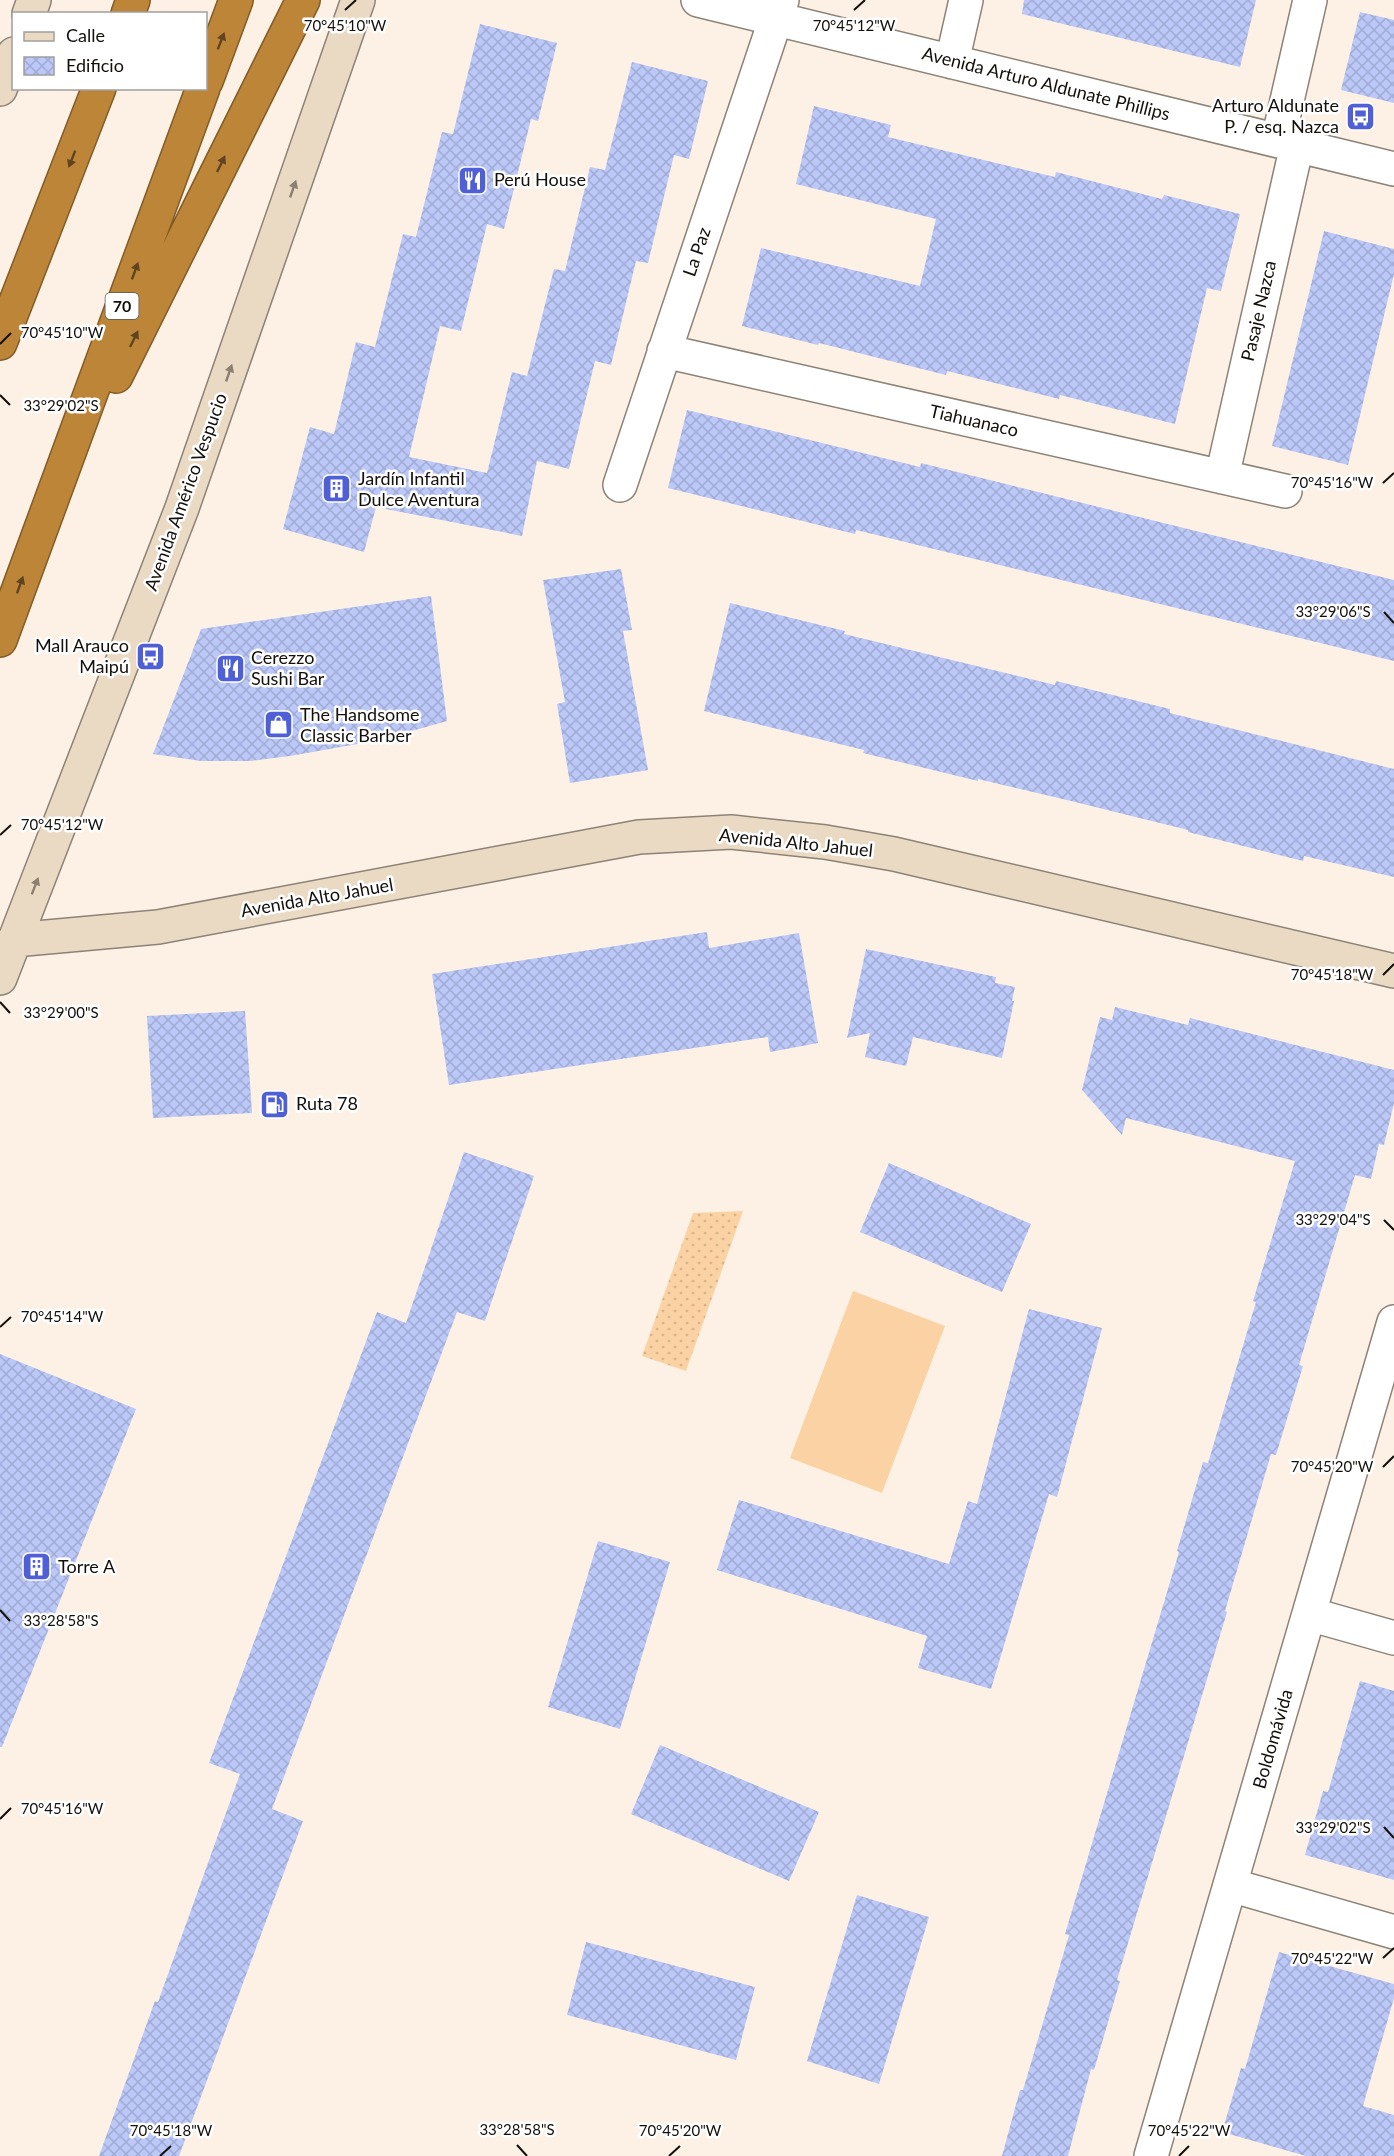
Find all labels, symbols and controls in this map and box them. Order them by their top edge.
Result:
legend [12,12,207,90]
text: 70°45'10"W [304,16,387,34]
text: 70°45'12"W [813,16,896,34]
text: Calle [66,24,105,46]
one-way arrow [216,31,226,49]
street label: Avenida Arturo Aldunate Phillips [920,42,1173,125]
text: Edificio [66,54,124,76]
place label: Arturo Aldunate P. / esq. Nazca [1212,94,1339,137]
bus stop icon: Arturo Aldunate P. / esq. Nazca [1344,100,1376,132]
one-way arrow [66,150,76,168]
one-way arrow [216,156,226,173]
restaurant icon: Perú House [457,164,489,196]
place label: Perú House [494,168,586,190]
one-way arrow [288,180,298,198]
street label: La Paz [677,224,715,279]
street label: Pasaje Nazca [1236,258,1280,363]
one-way arrow [131,262,140,280]
road number: 70 [106,293,138,319]
text: 70°45'10"W [21,323,104,341]
one-way arrow [130,330,139,347]
one-way arrow [224,364,234,382]
street label: Avenida Américo Vespucio [139,390,231,593]
text: 33°29'02"S [23,396,99,414]
street label: Tiahuanaco [928,399,1021,441]
place label: Jardín Infantil Dulce Aventura [358,467,480,510]
building icon: Jardín Infantil Dulce Aventura [321,473,353,505]
text: 70°45'16"W [1291,473,1374,491]
one-way arrow [16,576,25,594]
text: 33°29'06"S [1295,602,1371,620]
place label: Mall Arauco Maipú [35,634,129,677]
bus stop icon: Mall Arauco Maipú [134,640,166,672]
place label: Cerezzo Sushi Bar [251,646,325,689]
restaurant icon: Cerezzo Sushi Bar [214,652,246,684]
place label: The Handsome Classic Barber [300,703,420,746]
shop icon: The Handsome Classic Barber [263,709,295,741]
text: 70°45'12"W [21,815,104,833]
street label: Avenida Alto Jahuel [718,823,874,861]
street label: Avenida Alto Jahuel [239,873,395,921]
one-way arrow [31,877,40,895]
text: 70°45'18"W [1291,965,1374,983]
text: 33°29'00"S [23,1003,99,1021]
fuel station icon: Ruta 78 [259,1088,291,1120]
place label: Ruta 78 [296,1092,358,1114]
text: 33°29'04"S [1295,1210,1371,1228]
text: 70°45'14"W [21,1307,104,1325]
text: 70°45'20"W [1291,1457,1374,1475]
building icon: Torre A [21,1551,53,1583]
place label: Torre A [58,1555,116,1577]
text: 33°28'58"S [23,1611,99,1629]
street label: Boldomávida [1247,1686,1297,1791]
text: 70°45'16"W [21,1799,104,1817]
text: 33°29'02"S [1295,1818,1371,1836]
text: 70°45'22"W [1291,1949,1374,1967]
text: 33°28'58"S [479,2120,555,2138]
text: 70°45'18"W [130,2121,213,2139]
text: 70°45'20"W [639,2121,722,2139]
text: 70°45'22"W [1148,2121,1231,2139]

